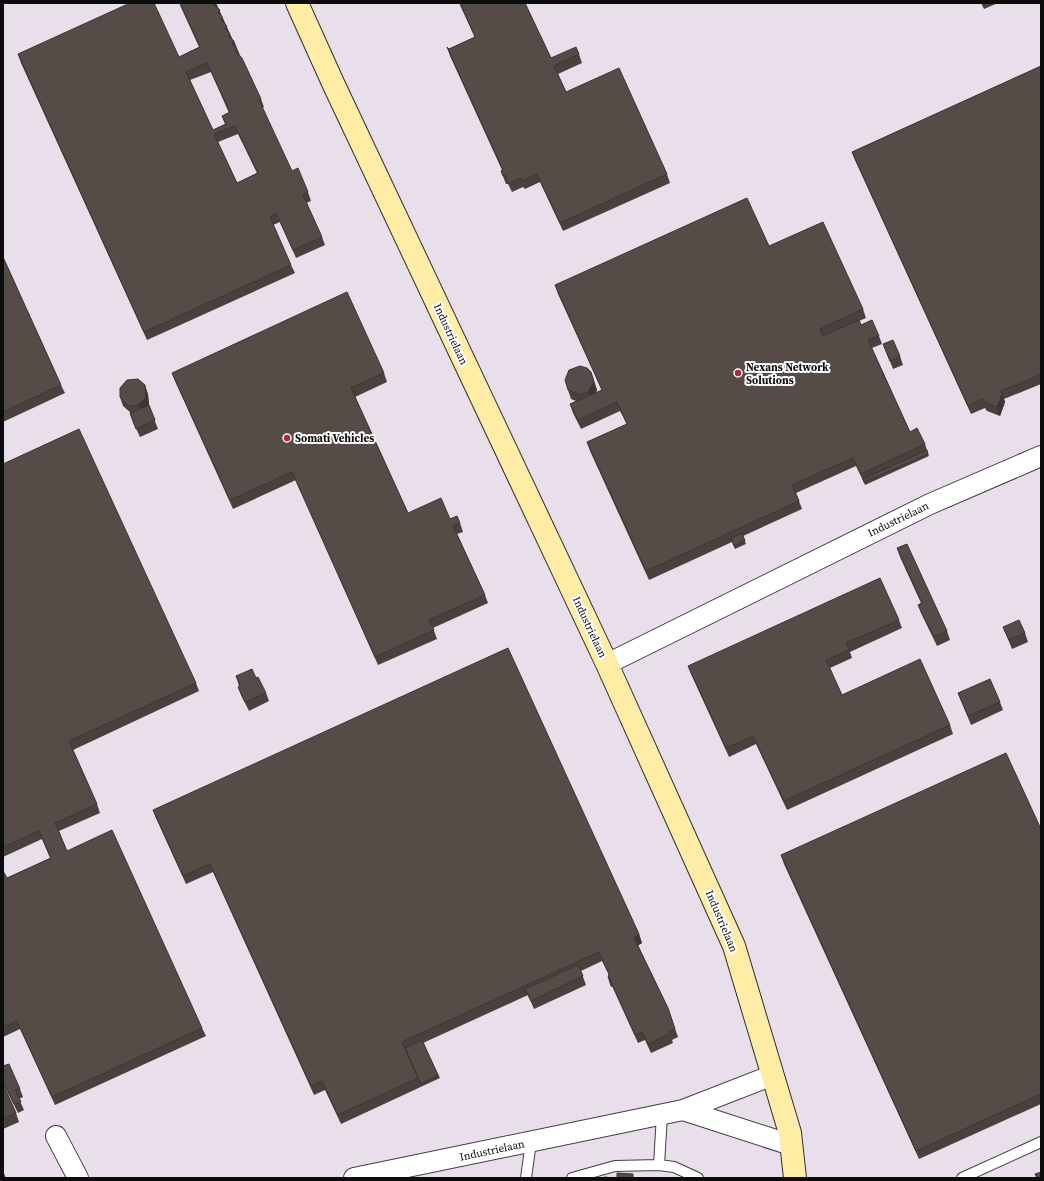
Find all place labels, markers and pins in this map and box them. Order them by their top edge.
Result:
place label: Nexans Network Solutions [746,360,829,388]
marker: Nexans Network Solutions [733,368,743,378]
place label: Somati Vehicles [295,431,374,446]
marker: Somati Vehicles [282,433,292,443]

